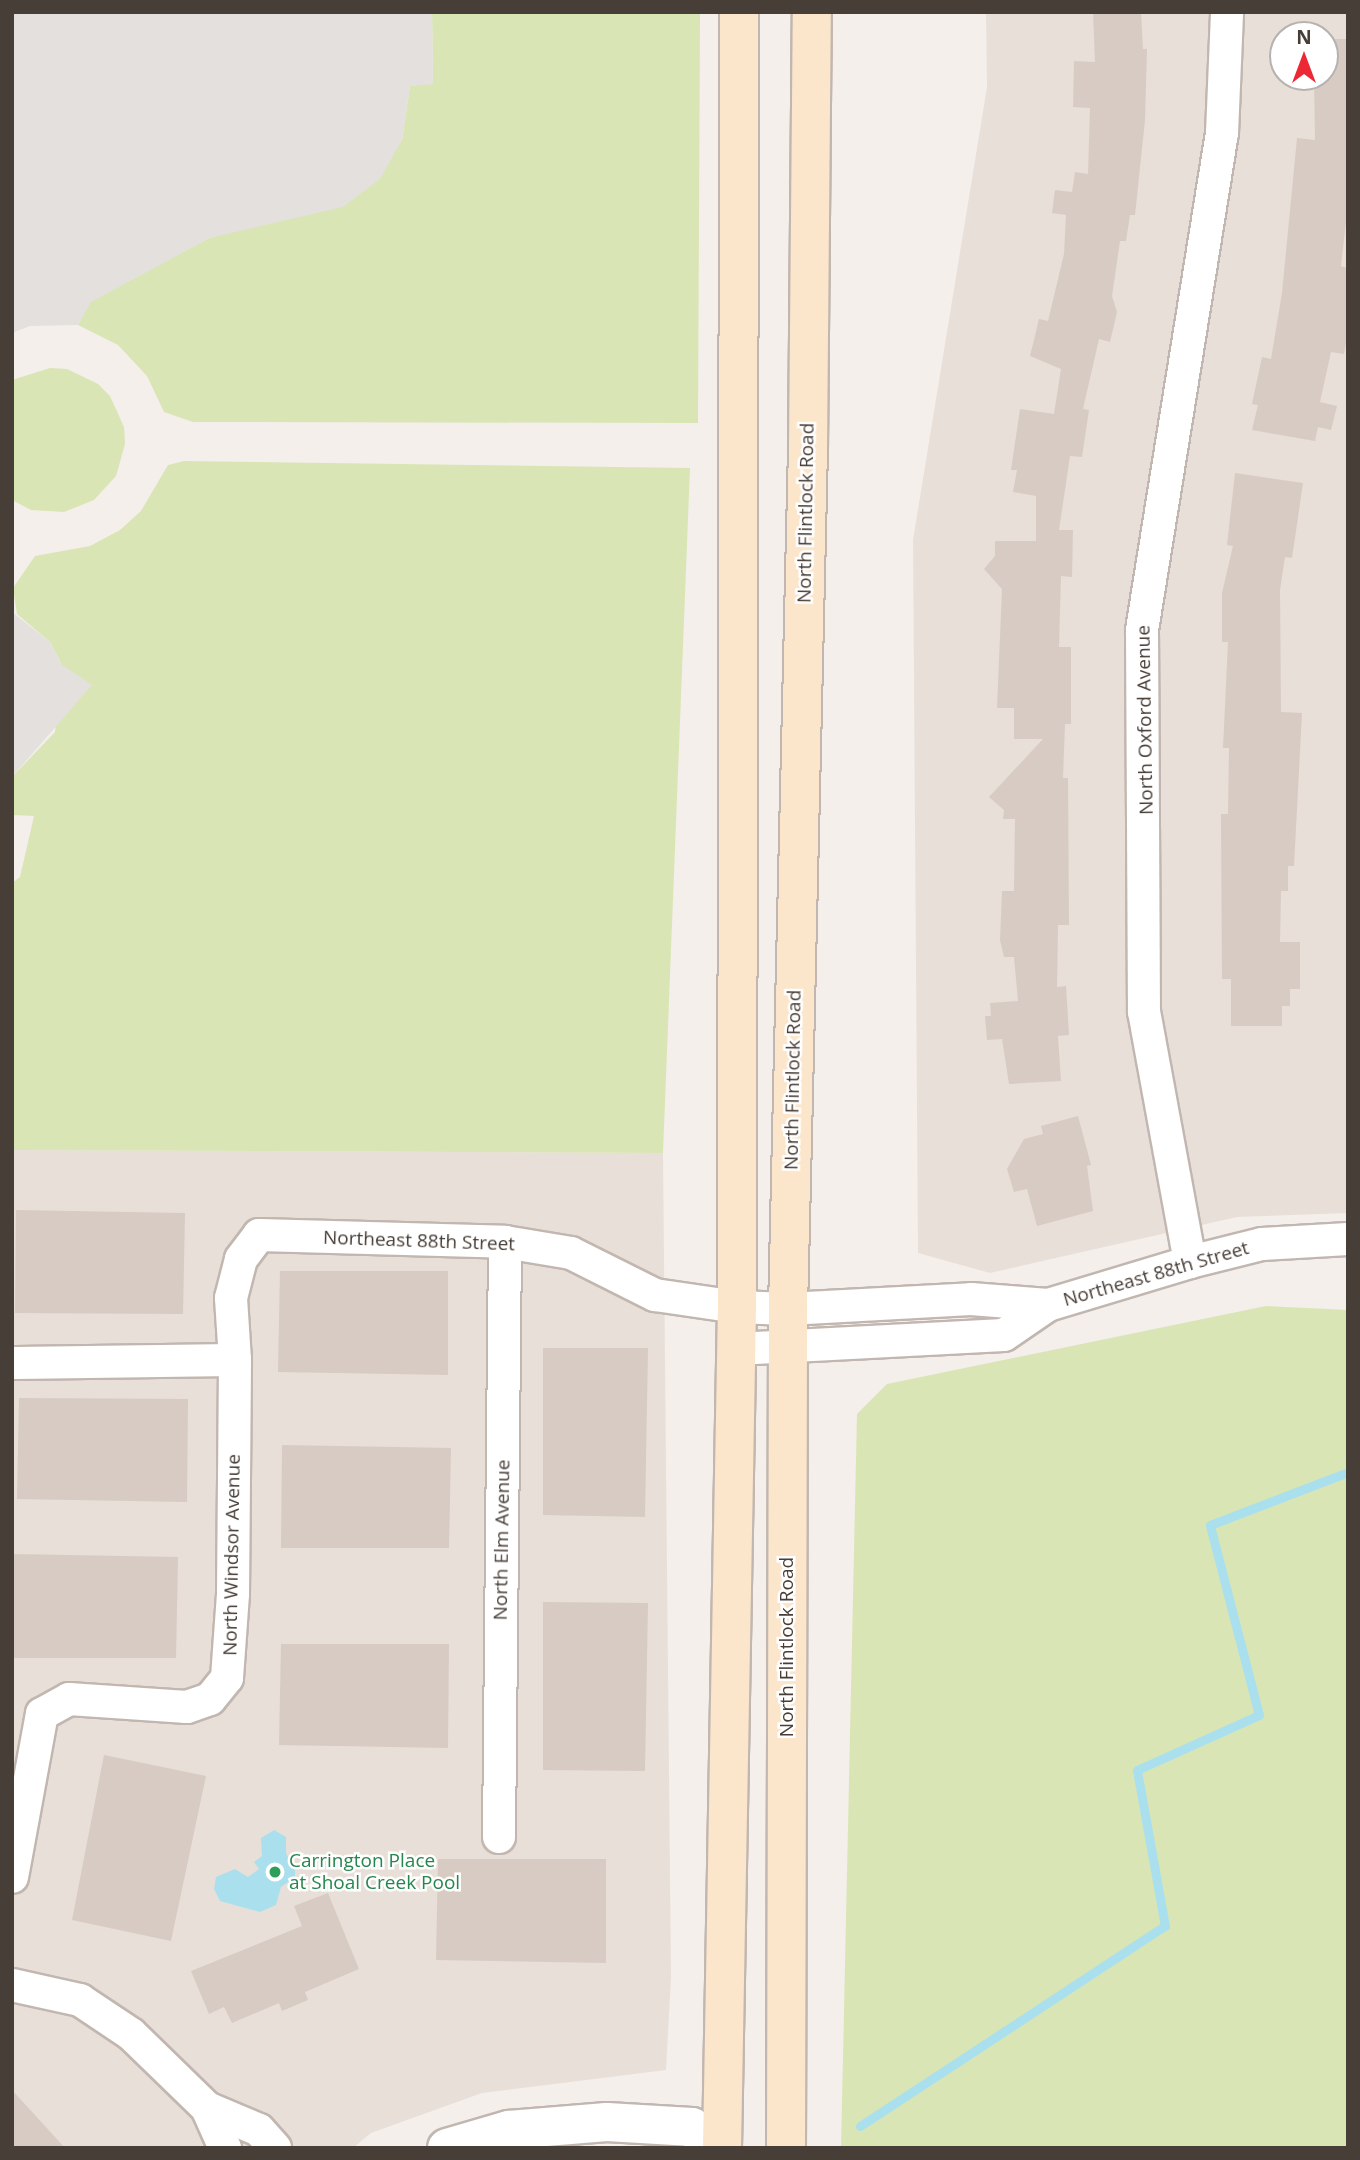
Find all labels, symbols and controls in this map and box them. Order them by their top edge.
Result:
north arrow [1269,21,1339,91]
text: N [1296,24,1312,50]
street label: North Flintlock Road [793,423,819,603]
street label: North Oxford Avenue [1132,625,1158,815]
street label: North Flintlock Road [780,990,806,1170]
street label: Northeast 88th Street [323,1226,515,1256]
street label: Northeast 88th Street [1061,1237,1251,1311]
street label: North Windsor Avenue [219,1454,245,1656]
street label: North Elm Avenue [489,1459,515,1621]
street label: North Flintlock Road [776,1557,798,1737]
place label: Carrington Place at Shoal Creek Pool [289,1850,460,1894]
marker: Carrington Place at Shoal Creek Pool [267,1864,283,1880]

